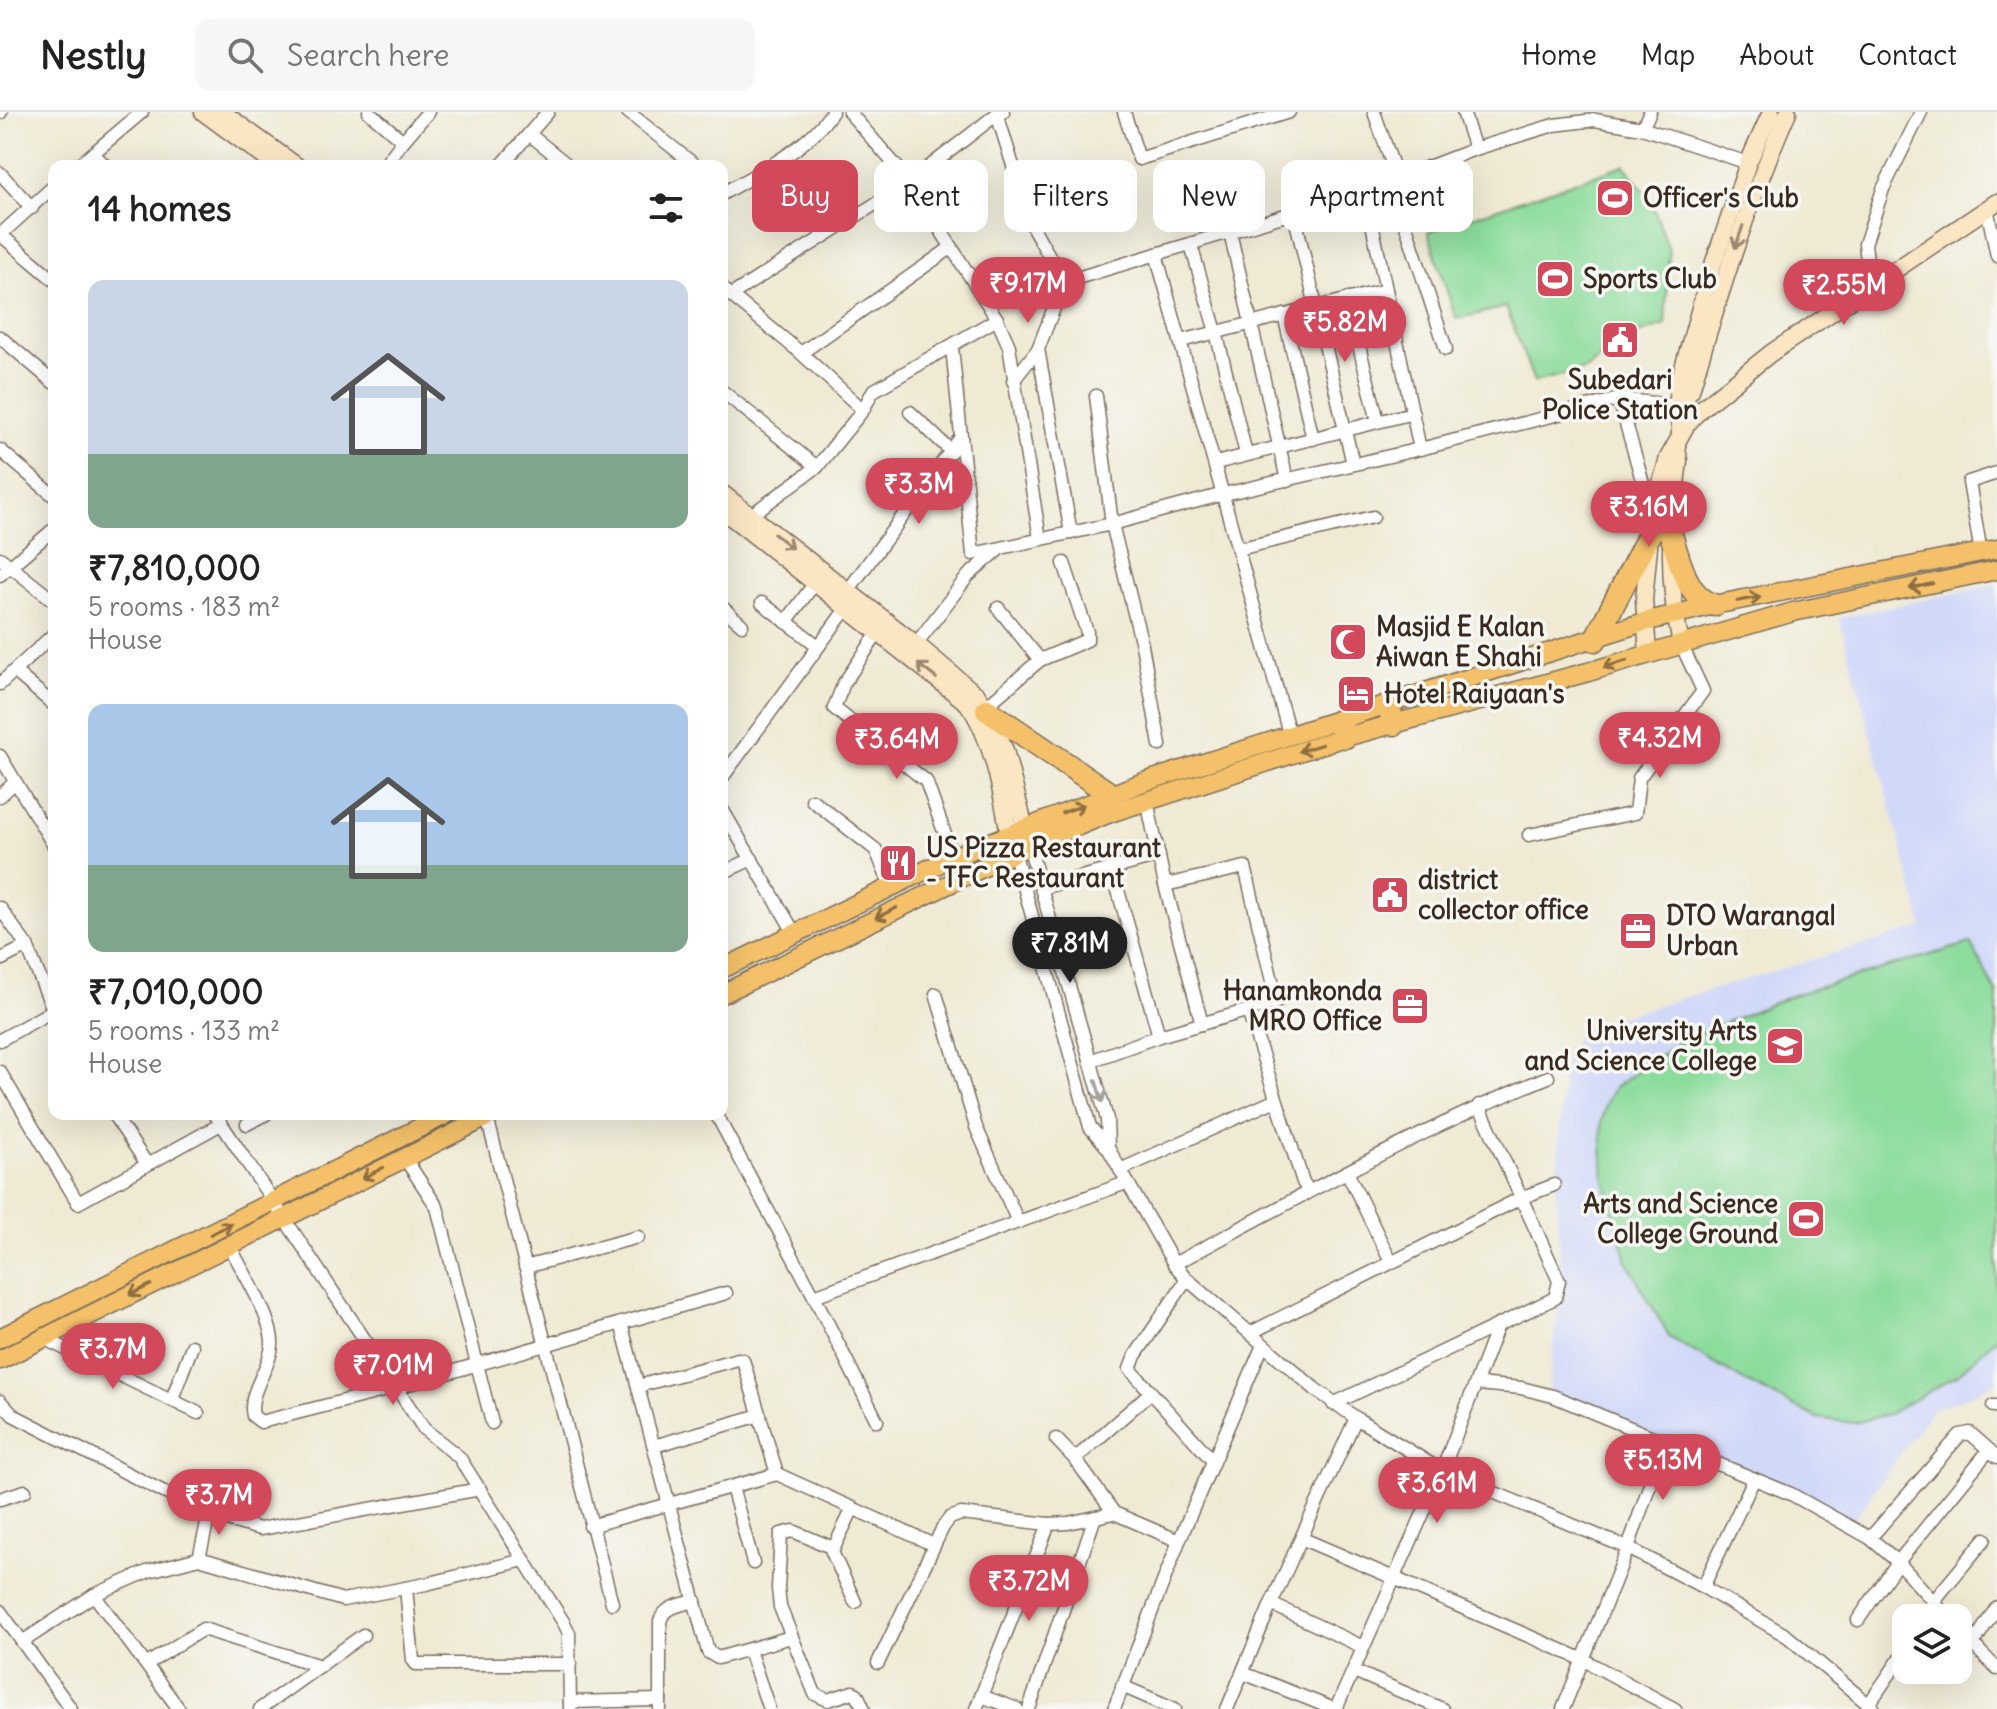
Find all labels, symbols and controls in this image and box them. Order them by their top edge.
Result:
search box [195,19,755,91]
text: Nestly [40,32,147,79]
icon: search [223,33,267,77]
text: Search here [287,36,449,74]
text: Home [1521,37,1597,73]
text: Map [1641,37,1695,73]
text: About [1739,37,1814,73]
text: Contact [1858,37,1957,73]
chip: Buy [752,160,858,232]
chip: Rent [874,160,988,232]
chip: Filters [1004,160,1137,232]
chip: New [1153,160,1265,232]
chip: Apartment [1281,160,1473,232]
sports icon: Officer's Club [1594,177,1636,219]
place label: Officer's Club [1643,181,1799,214]
icon: filters [644,186,688,230]
text: 14 homes [88,187,232,230]
one-way arrow [1731,224,1745,248]
pin: ₹9.17M [963,257,1093,325]
sports icon: Sports Club [1534,258,1576,300]
pin: ₹2.55M [1779,259,1909,327]
place label: Sports Club [1583,262,1717,295]
text: ₹9.17M [989,266,1067,299]
text: ₹2.55M [1801,268,1887,301]
pin: ₹5.82M [1280,296,1410,364]
text: ₹5.82M [1302,305,1388,338]
public building icon: Subedari Police Station [1599,319,1641,361]
icon: home [316,332,460,476]
place label: Subedari Police Station [1542,363,1698,426]
pin: ₹3.3M [863,458,975,526]
text: ₹3.3M [884,467,954,500]
pin: ₹3.16M [1584,481,1714,549]
text: ₹3.16M [1609,490,1689,523]
one-way arrow [772,532,793,550]
text: ₹7,810,000 [88,546,261,589]
one-way arrow [1908,579,1934,594]
text: 5 rooms · 183 m² [88,590,280,623]
one-way arrow [1735,590,1761,605]
place label: Masjid E Kalan Aiwan E Shahi [1376,610,1545,673]
mosque icon: Masjid E Kalan Aiwan E Shahi [1327,621,1369,663]
text: House [88,623,162,656]
one-way arrow [1602,657,1627,672]
one-way arrow [917,663,938,680]
hotel icon: Hotel Raiyaan's [1335,673,1377,715]
place label: Hotel Raiyaan's [1384,677,1565,710]
pin: ₹4.32M [1595,712,1725,780]
pin: ₹3.64M [832,713,962,781]
text: ₹4.32M [1617,721,1703,754]
text: ₹3.64M [854,722,940,755]
one-way arrow [1298,741,1324,756]
icon: home [316,756,460,900]
one-way arrow [1060,801,1085,815]
place label: US Pizza Restaurant - TFC Restaurant [926,831,1161,894]
restaurant icon: US Pizza Restaurant - TFC Restaurant [877,842,919,884]
place label: district collector office [1418,863,1589,926]
public building icon: district collector office [1369,874,1411,916]
place label: DTO Warangal Urban [1666,899,1836,962]
one-way arrow [874,906,898,921]
office icon: DTO Warangal Urban [1617,910,1659,952]
pin: ₹7.81M [1005,917,1135,985]
text: ₹7.81M [1030,926,1110,959]
text: ₹7,010,000 [88,970,264,1013]
place label: Hanamkonda MRO Office [1223,974,1382,1037]
office icon: Hanamkonda MRO Office [1389,985,1431,1027]
text: 5 rooms · 133 m² [88,1014,280,1047]
place label: University Arts and Science College [1524,1014,1757,1077]
school or university icon: University Arts and Science College [1764,1025,1806,1067]
text: House [88,1047,162,1080]
one-way arrow [1092,1078,1107,1104]
one-way arrow [361,1166,385,1182]
place label: Arts and Science College Ground [1583,1187,1778,1250]
sports icon: Arts and Science College Ground [1785,1198,1827,1240]
one-way arrow [208,1220,232,1236]
one-way arrow [129,1282,153,1298]
pin: ₹3.7M [57,1323,169,1391]
text: ₹3.7M [79,1332,147,1365]
pin: ₹7.01M [328,1339,458,1407]
text: ₹7.01M [352,1348,434,1381]
pin: ₹5.13M [1598,1434,1728,1502]
text: ₹5.13M [1623,1443,1703,1476]
pin: ₹3.61M [1372,1457,1502,1525]
text: ₹3.61M [1396,1466,1478,1499]
pin: ₹3.7M [163,1469,275,1537]
text: ₹3.7M [185,1478,253,1511]
pin: ₹3.72M [964,1555,1094,1623]
text: ₹3.72M [987,1564,1071,1597]
map controls [1892,1604,1972,1684]
button: layers [1892,1604,1972,1684]

